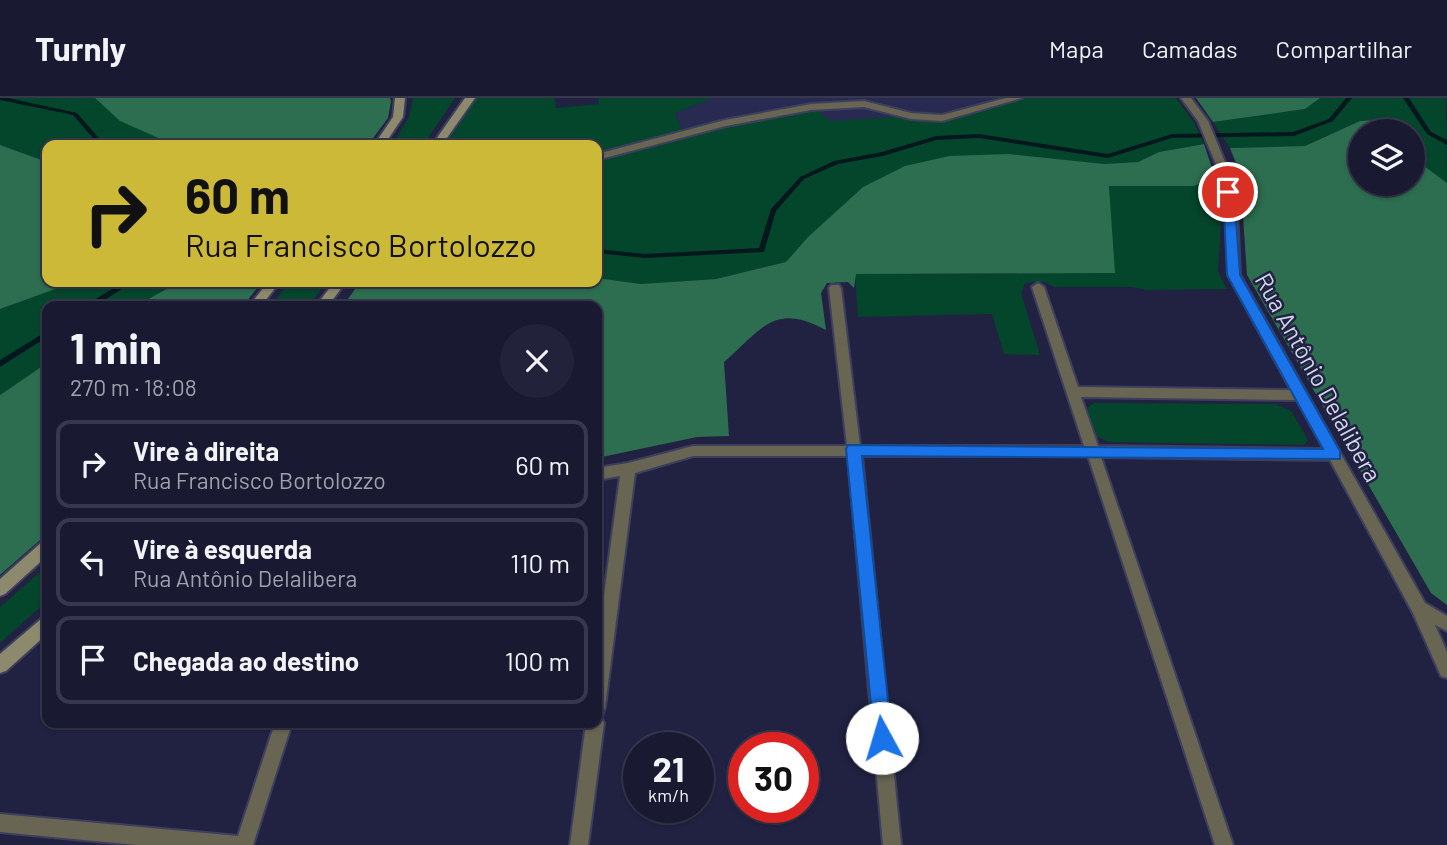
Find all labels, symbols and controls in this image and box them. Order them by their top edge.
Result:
text: Turnly [35,28,126,68]
text: Mapa [1049,34,1104,63]
text: Camadas [1142,34,1238,63]
text: Compartilhar [1276,34,1412,63]
map controls [1348,119,1425,196]
button: layers [1348,119,1425,196]
pin [1198,162,1258,222]
text: 60 m [185,165,290,224]
icon: right [70,168,161,259]
icon: arrive [1209,173,1247,211]
text: Rua Francisco Bortolozzo [185,225,537,263]
street label: Rua Antônio Delalibera [1250,268,1388,486]
text: 1 min [70,322,162,372]
button: close [500,324,574,398]
text: 270 m · 18:08 [70,373,197,401]
text: Vire à direita [133,435,279,466]
icon: right [74,445,112,483]
text: 60 m [515,449,570,480]
text: Rua Francisco Bortolozzo [133,466,386,494]
text: Vire à esquerda [133,533,312,564]
icon: left [74,543,112,581]
text: 110 m [510,547,570,578]
text: Rua Antônio Delalibera [133,564,357,592]
icon: arrive [74,641,112,679]
text: Chegada ao destino [133,645,359,676]
text: 100 m [505,645,570,676]
position arrow [845,701,919,775]
speed limit sign: 30 [728,732,819,823]
text: 21 [653,747,684,789]
text: km/h [648,784,689,806]

